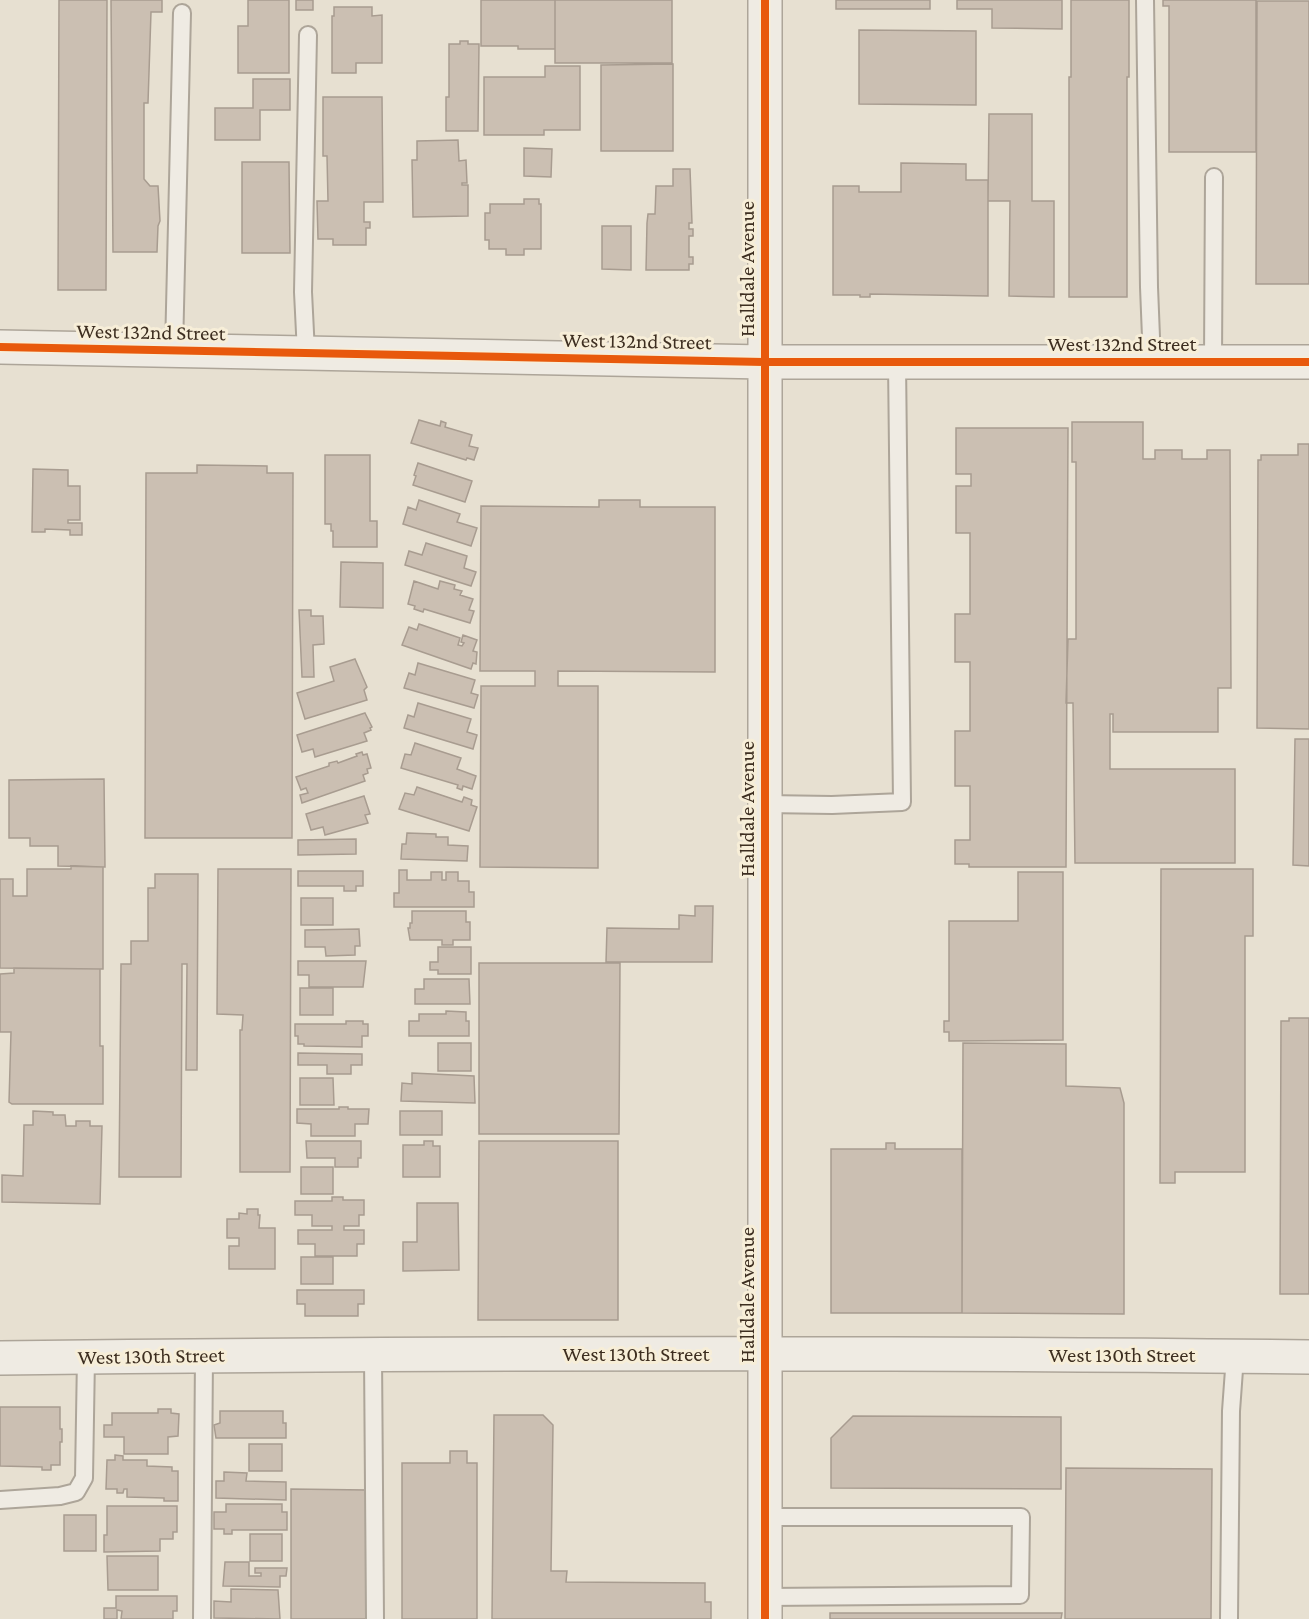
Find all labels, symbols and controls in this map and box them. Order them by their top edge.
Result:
street label: Halldale Avenue [735,201,759,337]
street label: West 132nd Street [76,319,227,345]
street label: West 132nd Street [562,328,713,354]
street label: West 132nd Street [1047,332,1198,356]
street label: Halldale Avenue [735,741,759,877]
street label: Halldale Avenue [735,1227,759,1363]
street label: West 130th Street [563,1342,711,1366]
street label: West 130th Street [77,1343,226,1369]
street label: West 130th Street [1049,1343,1197,1367]

